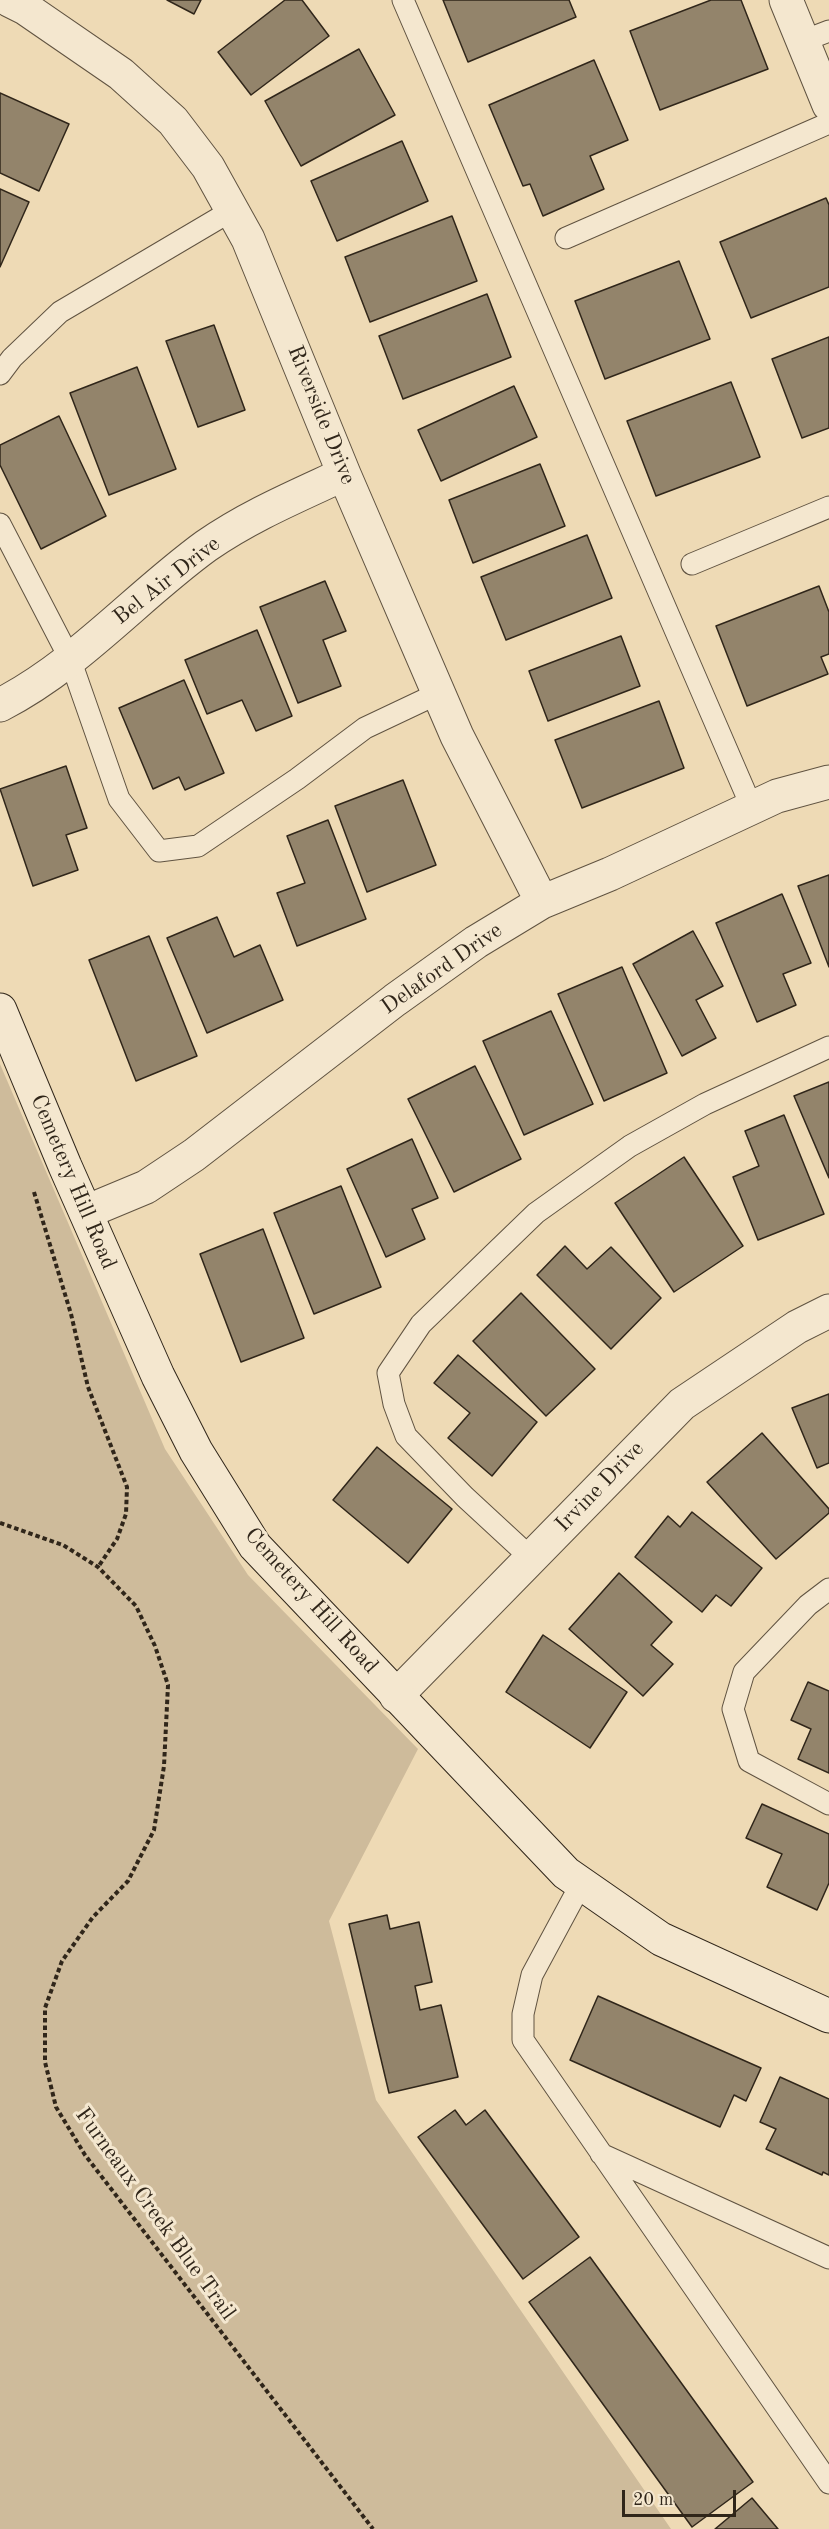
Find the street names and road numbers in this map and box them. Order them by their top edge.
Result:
street label: Riverside Drive [281,342,361,488]
street label: Bel Air Drive [108,531,226,631]
street label: Delaford Drive [376,918,508,1020]
street label: Cemetery Hill Road [24,1091,122,1273]
street label: Irvine Drive [550,1436,650,1538]
street label: Cemetery Hill Road [238,1523,384,1679]
street label: Furneaux Creek Blue Trail [69,2103,241,2325]

